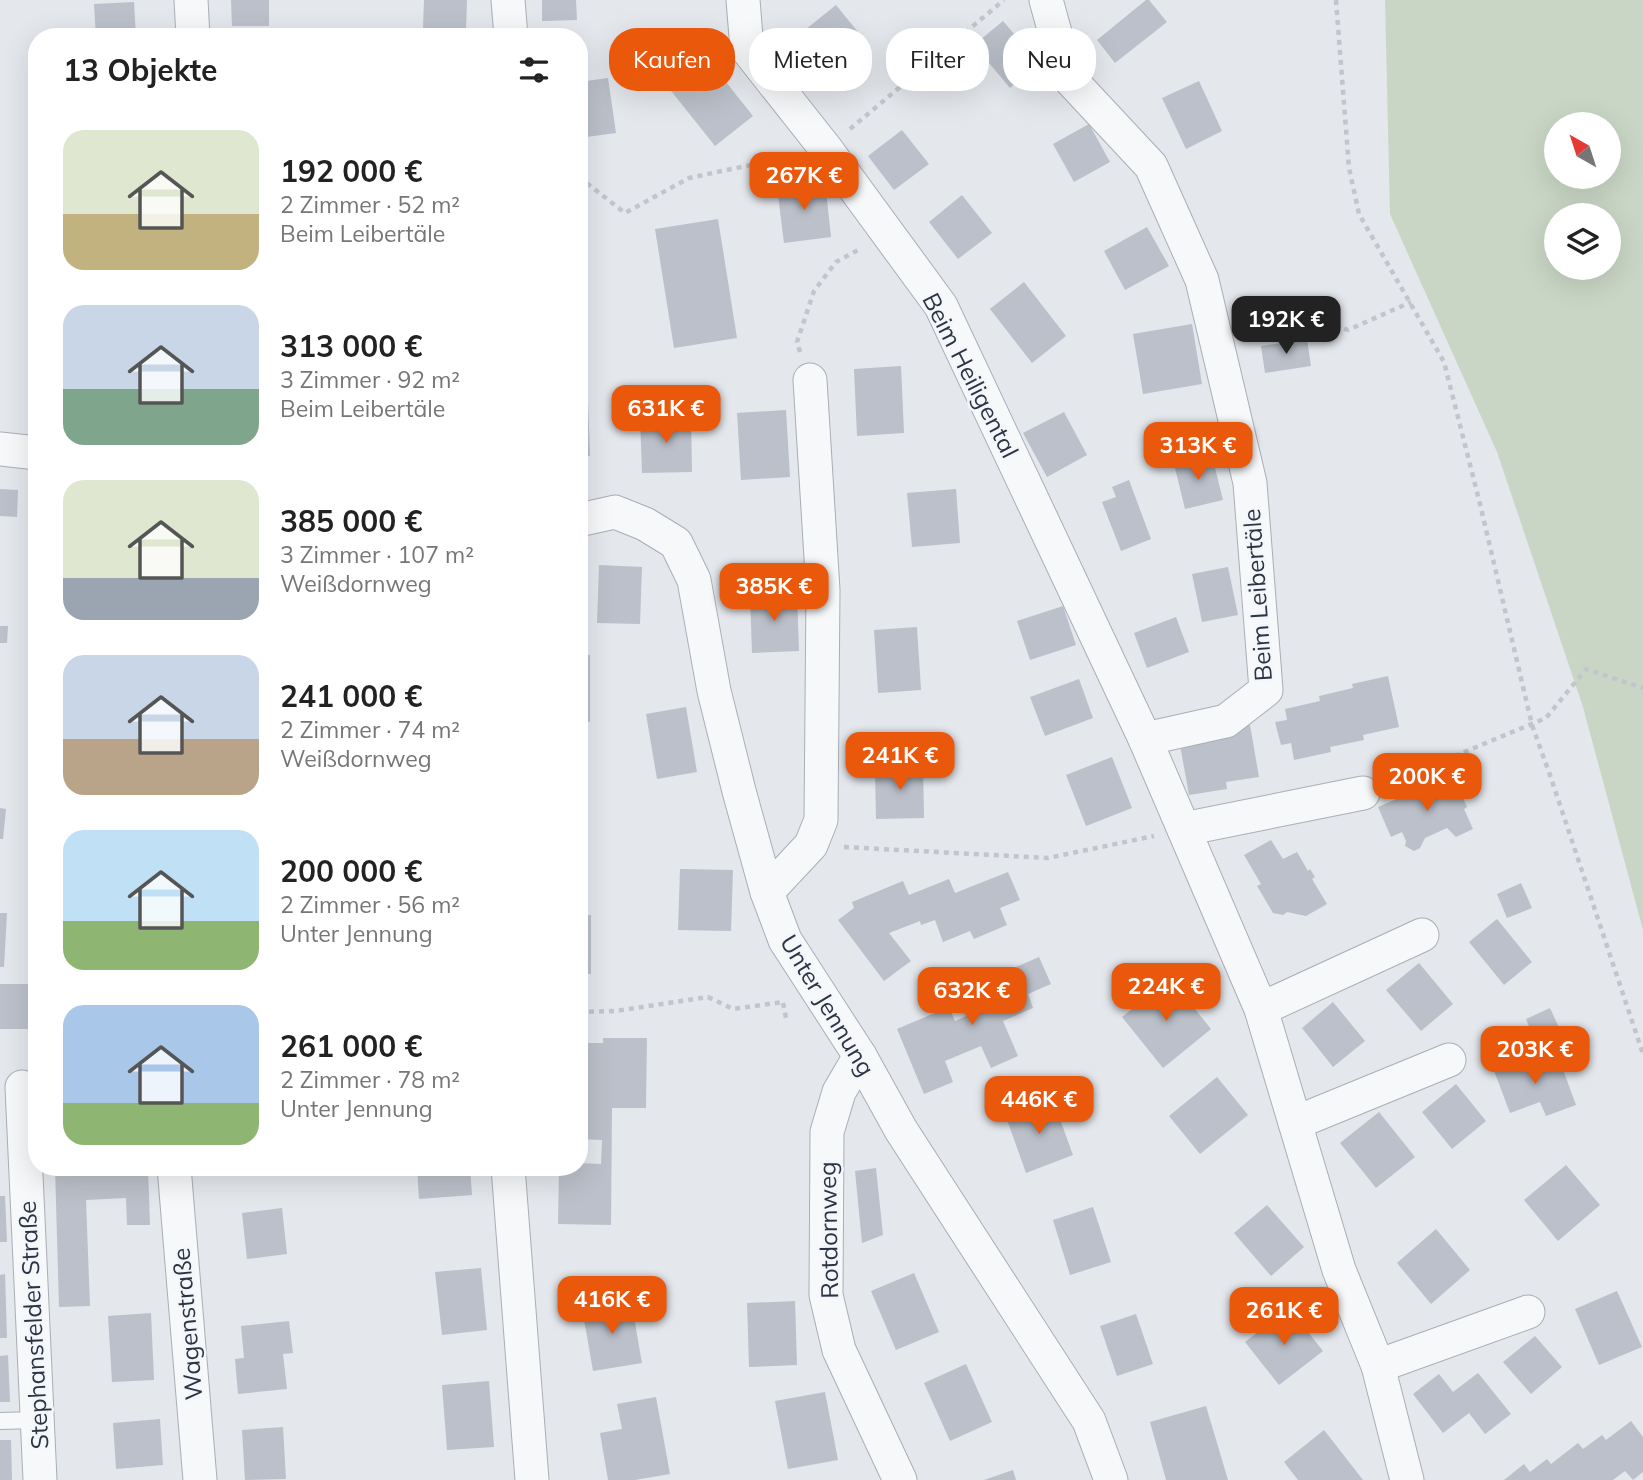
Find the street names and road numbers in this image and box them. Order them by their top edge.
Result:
street label: Beim Heiligental [917,288,1025,462]
street label: Beim Leibertäle [1236,508,1278,682]
street label: Unter Jennung [774,929,882,1081]
street label: Rotdornweg [812,1161,844,1299]
street label: Stephansfelder Straße [12,1200,54,1450]
street label: Wagenstraße [165,1247,209,1401]

